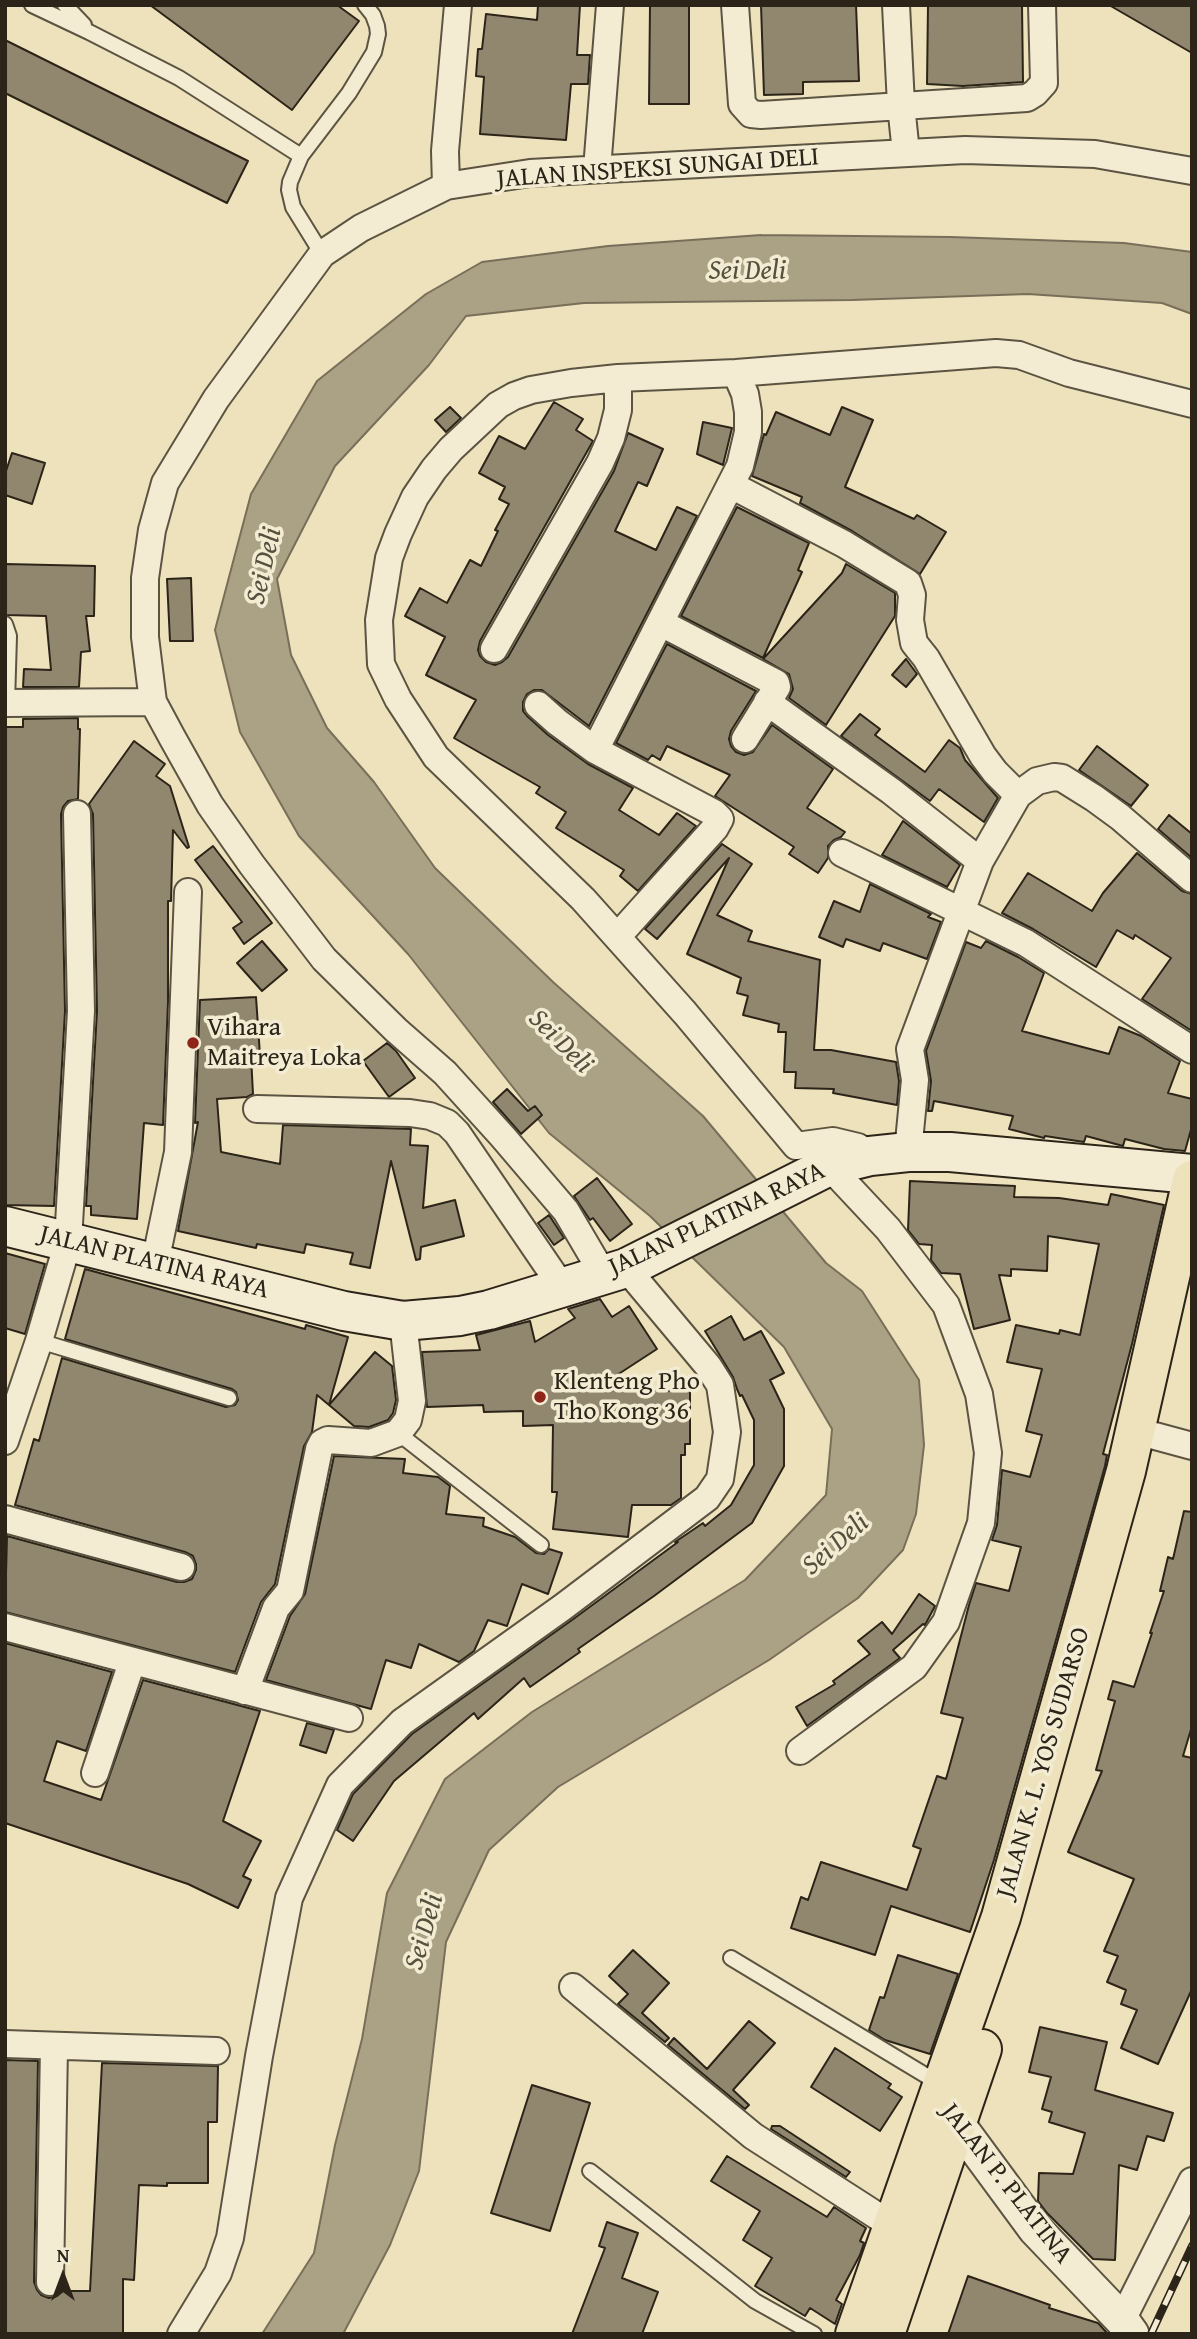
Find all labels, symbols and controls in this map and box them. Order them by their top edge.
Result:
street label: JALAN INSPEKSI SUNGAI DELI [496,142,820,196]
water label: Sei Deli [708,255,786,289]
water label: Sei Deli [240,524,290,608]
water label: Sei Deli [521,1003,599,1081]
place label: Vihara Maitreya Loka [207,1012,362,1074]
marker: Vihara Maitreya Loka [185,1035,201,1051]
street label: JALAN PLATINA RAYA [604,1156,830,1284]
street label: JALAN PLATINA RAYA [36,1219,272,1307]
place label: Klenteng Pho Tho Kong 36 [554,1366,700,1428]
marker: Klenteng Pho Tho Kong 36 [532,1389,548,1405]
water label: Sei Deli [796,1507,876,1583]
street label: JALAN K. L. YOS SUDARSO [990,1624,1098,1902]
water label: Sei Deli [398,1890,452,1974]
street label: JALAN P. PLATINA [934,2098,1078,2270]
north arrow [28,2241,98,2311]
text: N [57,2241,69,2269]

